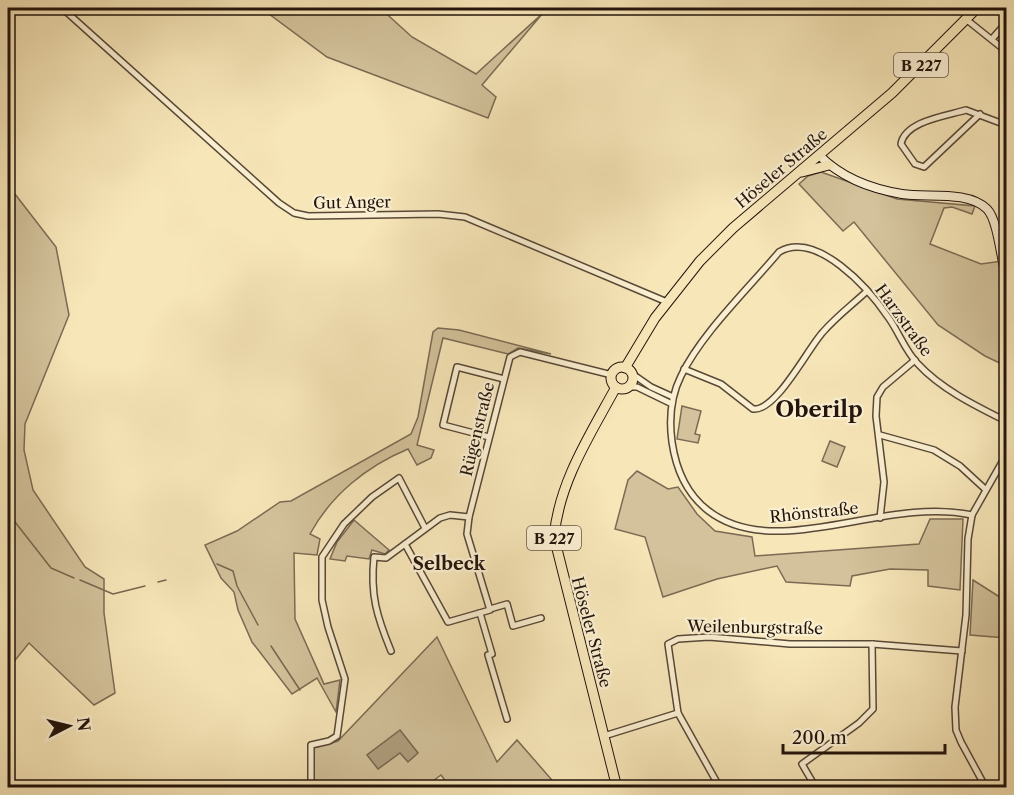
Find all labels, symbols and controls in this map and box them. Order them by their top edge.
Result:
road number: B 227 [894,53,948,77]
street label: Höseler Straße [731,124,831,212]
street label: Gut Anger [313,191,391,213]
street label: Harzstraße [871,280,937,360]
street label: Rügenstraße [456,380,498,478]
district label: Oberilp [775,396,863,423]
street label: Rhönstraße [769,497,859,527]
road number: B 227 [527,526,581,550]
district label: Selbeck [413,553,487,575]
street label: Höseler Straße [568,574,616,690]
street label: Weilenburgstraße [686,616,823,638]
north arrow [39,696,99,756]
text: N [73,716,95,732]
scale bar [783,717,945,755]
text: 200 m [792,727,847,749]

